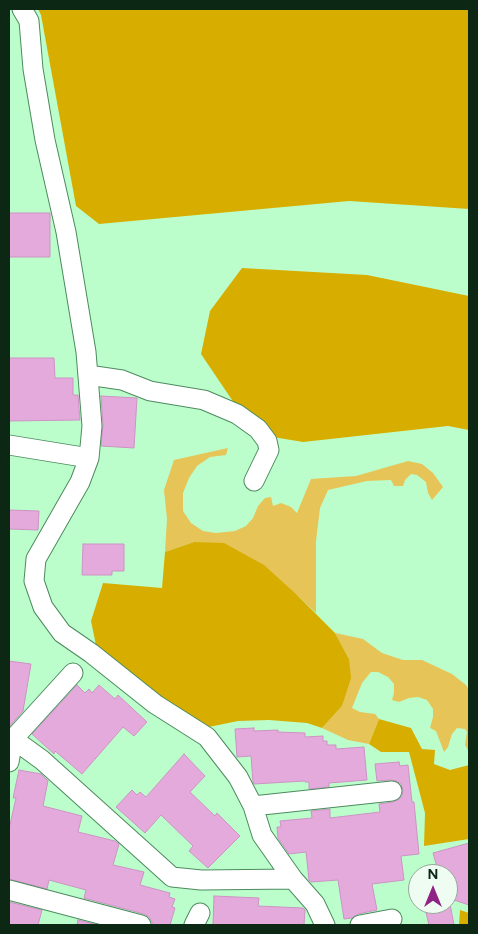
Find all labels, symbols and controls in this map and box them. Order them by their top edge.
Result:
north arrow [408,864,458,914]
text: N [428,866,438,883]

